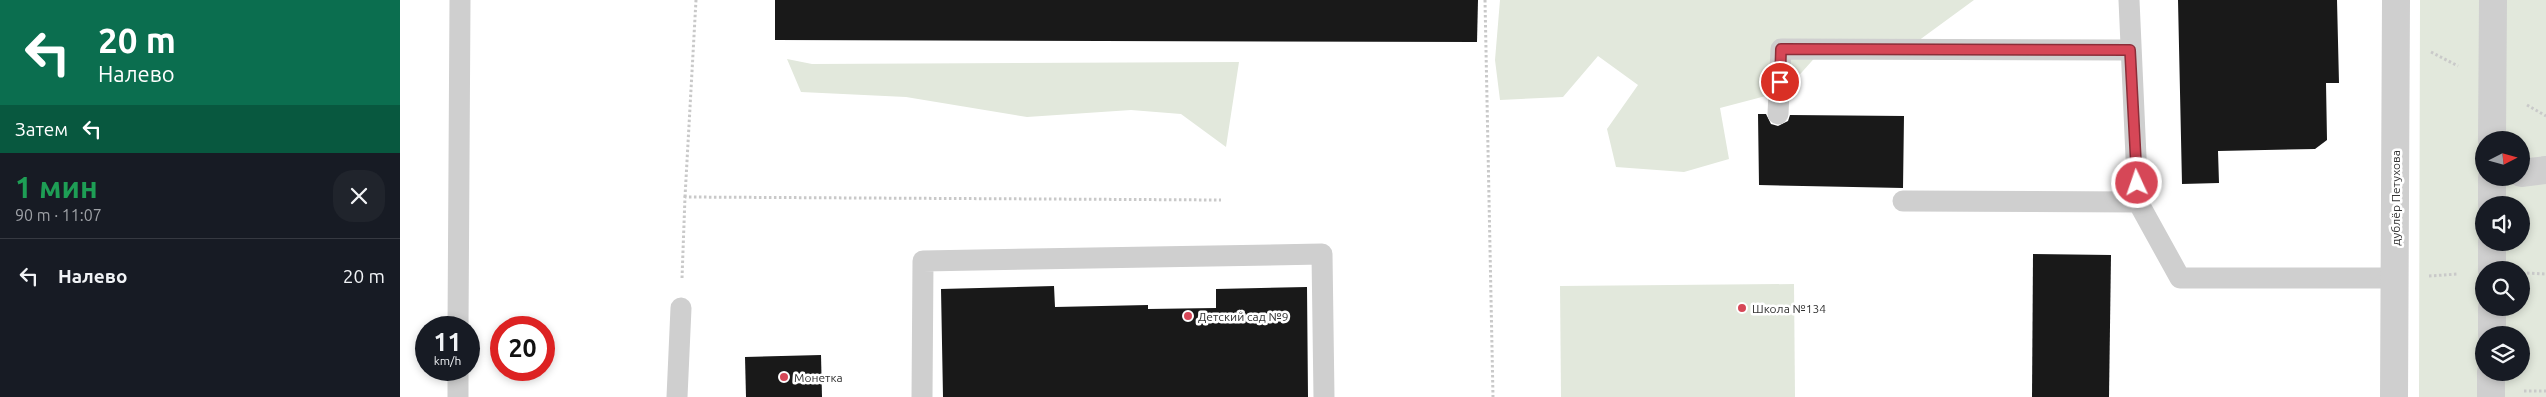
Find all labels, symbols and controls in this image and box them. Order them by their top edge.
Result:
icon: left [15,20,80,85]
text: 20 m [98,20,176,60]
text: Налево [98,61,175,86]
pin [1759,61,1801,103]
icon: arrive [1766,68,1794,96]
icon: left [78,115,106,143]
text: Затем [15,118,68,140]
north arrow [2475,131,2530,186]
map controls [2475,131,2530,381]
street label: дублёр Петухова [2389,150,2402,246]
position arrow [2110,156,2162,208]
text: 1 мин [15,170,98,204]
button: close [333,170,385,222]
button: sound [2475,196,2530,251]
text: 90 m · 11:07 [15,206,102,224]
button: search [2475,261,2530,316]
icon: left [15,262,43,290]
text: Налево [58,265,127,287]
text: 20 m [343,265,385,287]
marker: Школа №134 [1736,302,1748,314]
place label: Школа №134 [1752,302,1826,315]
marker: Детский сад №9 [1182,310,1194,322]
place label: Детский сад №9 [1198,310,1289,323]
speed limit sign: 20 [490,316,555,381]
button: layers [2475,326,2530,381]
text: 11 [433,328,462,356]
text: km/h [434,354,461,367]
marker: Монетка [778,371,790,383]
place label: Монетка [794,371,843,384]

